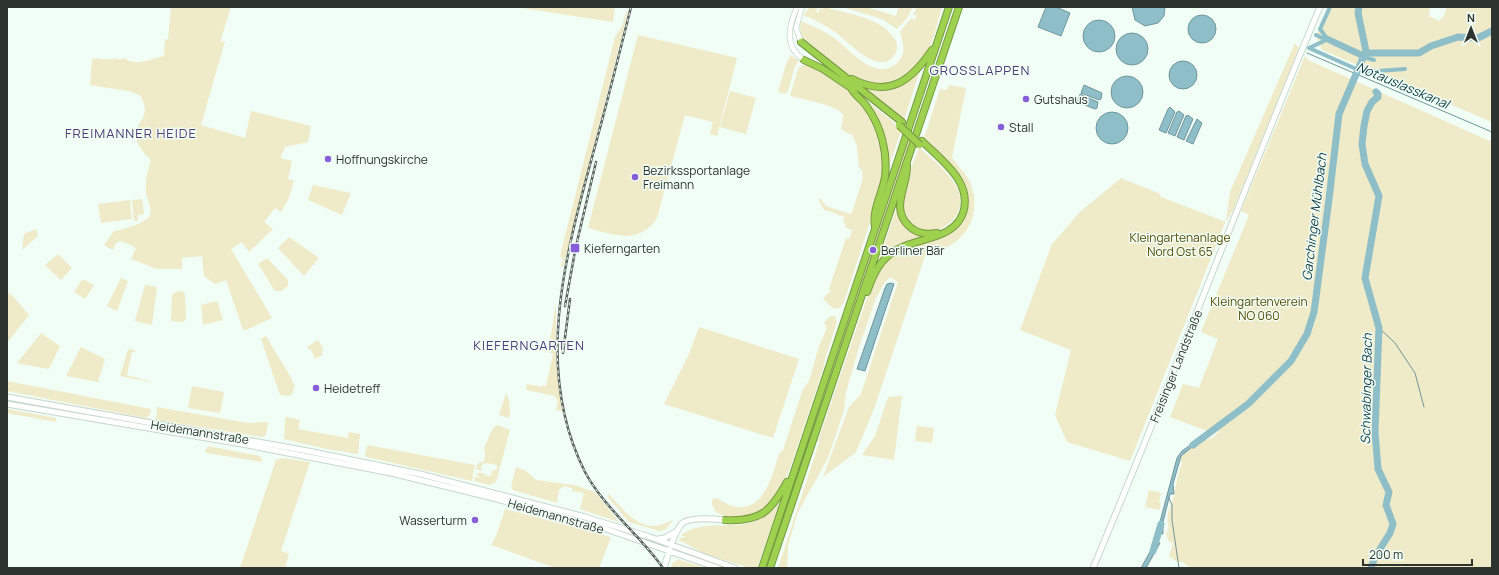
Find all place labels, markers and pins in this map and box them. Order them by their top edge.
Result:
place label: Gutshaus [1034,91,1088,108]
marker: Gutshaus [1021,94,1031,104]
place label: Stall [1009,119,1033,136]
marker: Stall [996,122,1006,132]
place label: Hoffnungskirche [336,151,428,168]
marker: Hoffnungskirche [323,154,333,164]
place label: Bezirkssportanlage Freimann [643,162,750,193]
marker: Bezirkssportanlage Freimann [630,172,640,182]
place label: Kieferngarten [584,240,660,257]
marker: Kieferngarten [569,242,581,254]
place label: Berliner Bär [881,242,945,259]
marker: Berliner Bär [868,245,878,255]
place label: Heidetreff [324,380,380,397]
marker: Heidetreff [311,383,321,393]
place label: Wasserturm [399,512,467,529]
marker: Wasserturm [470,515,480,525]

